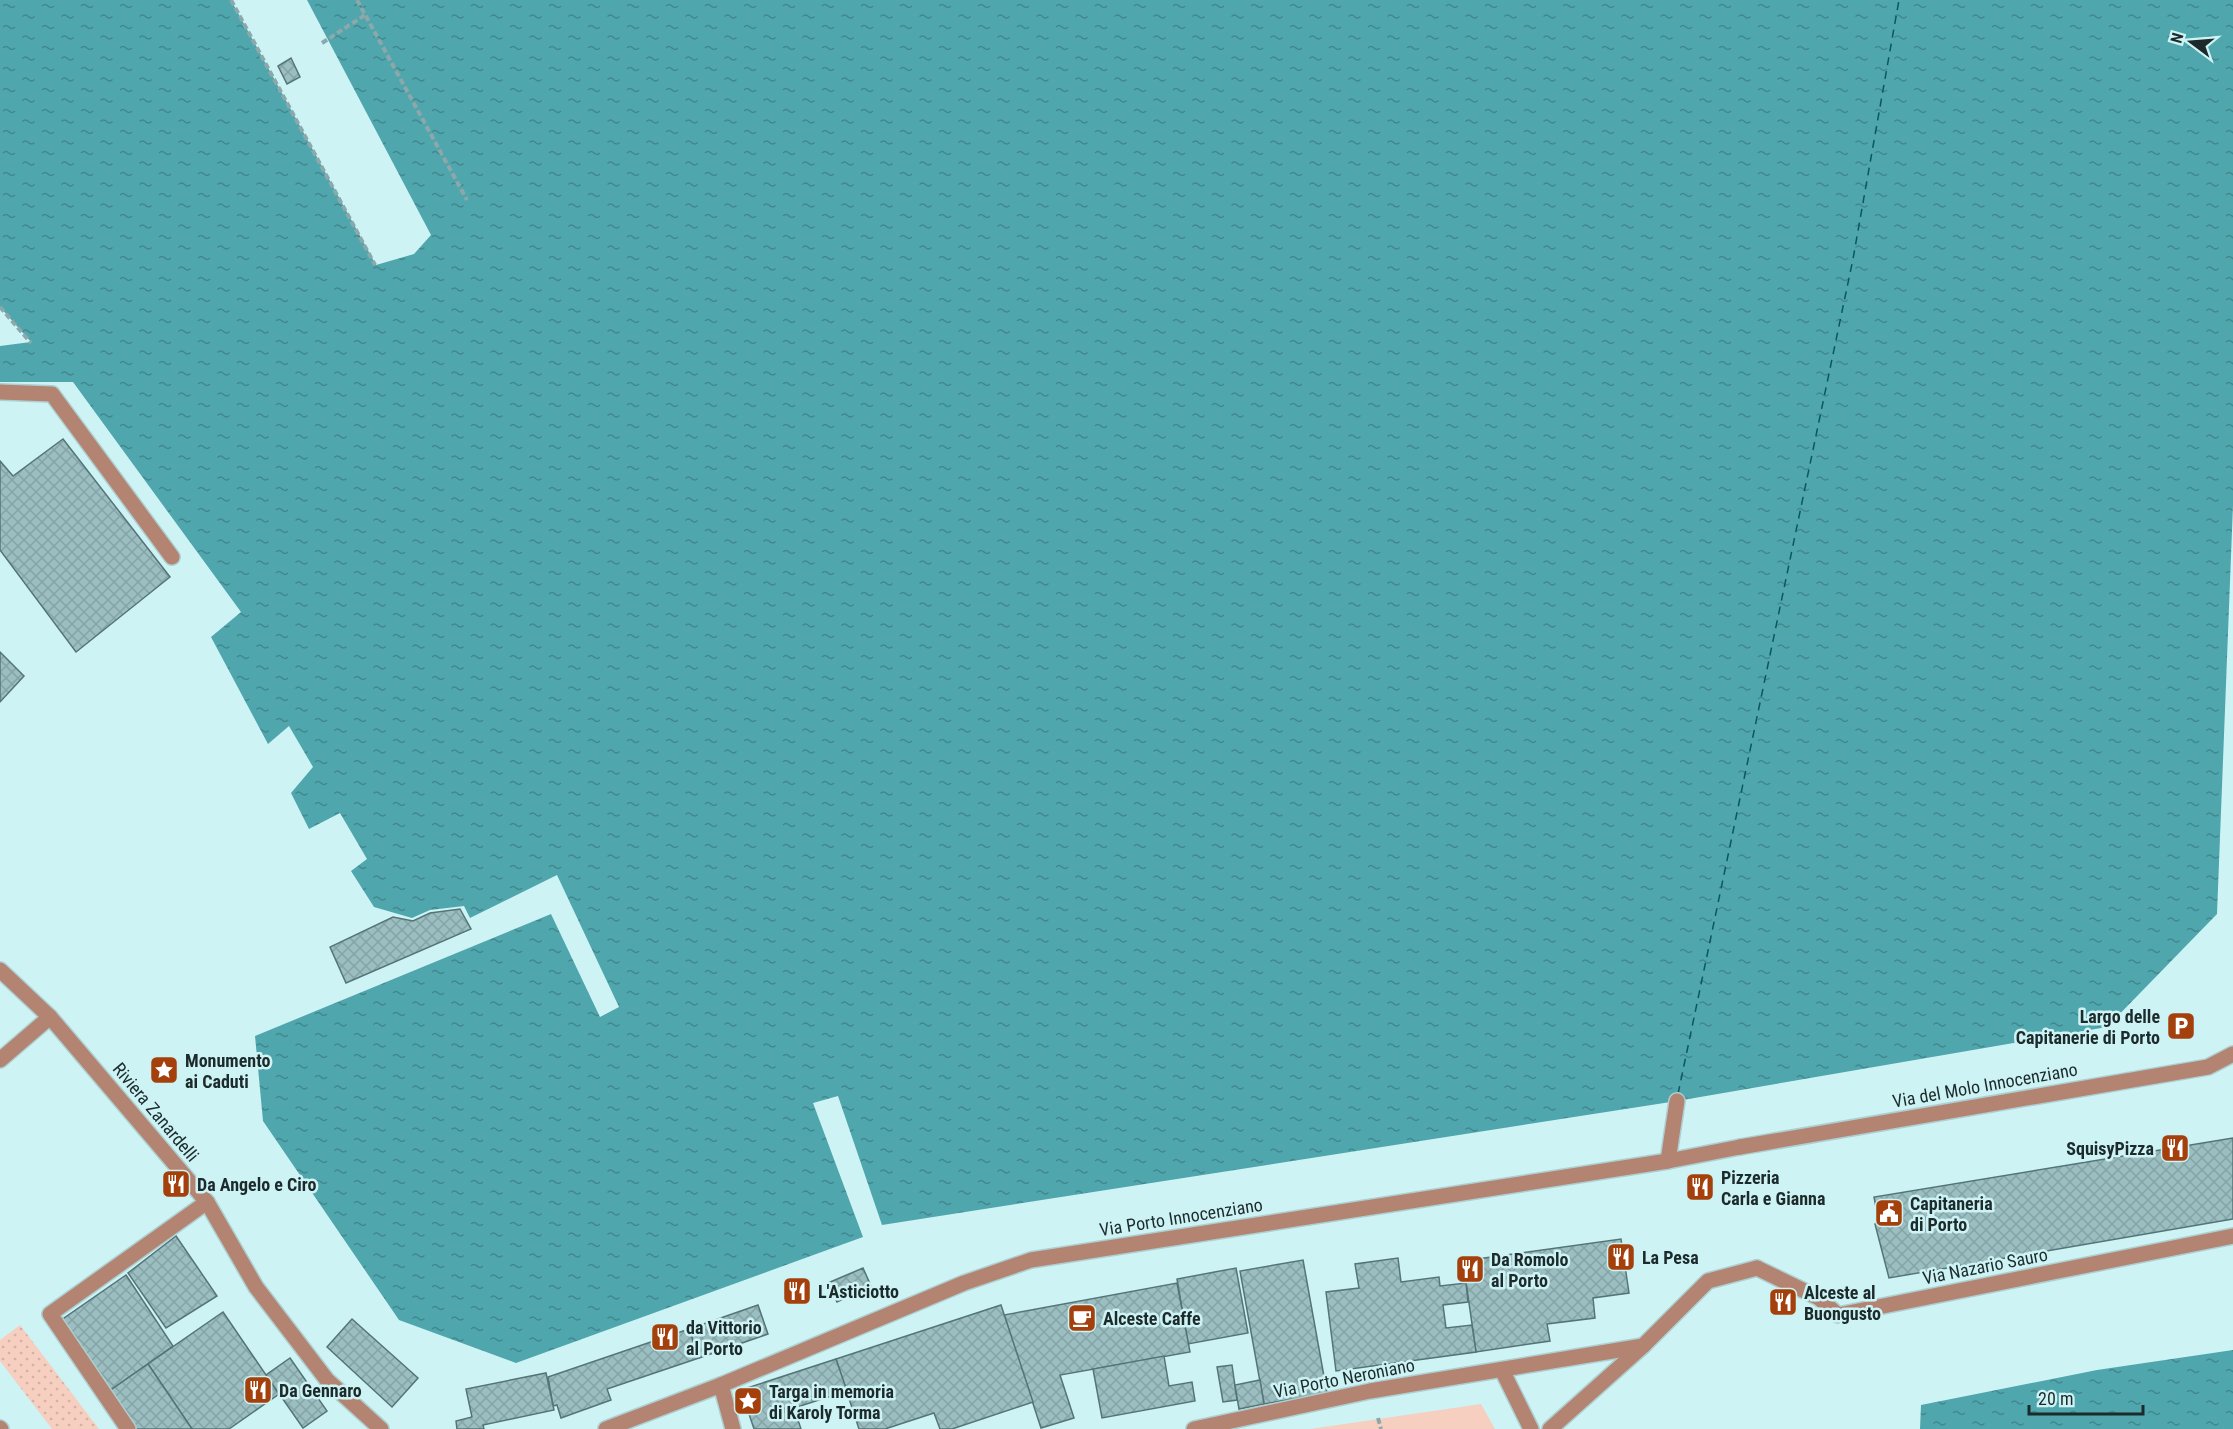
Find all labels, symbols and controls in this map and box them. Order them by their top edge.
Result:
north arrow [2161,12,2221,72]
text: N [2167,31,2188,45]
place label: Largo delle Capitanerie di Porto [2016,1006,2160,1048]
parking icon: Largo delle Capitanerie di Porto [2165,1010,2197,1042]
place label: Monumento ai Caduti [185,1050,270,1092]
place icon: Monumento ai Caduti [148,1054,180,1086]
street label: Riviera Zanardelli [109,1058,203,1166]
street label: Via del Molo Innocenziano [1891,1058,2079,1112]
restaurant icon: SquisyPizza [2159,1132,2191,1164]
place label: SquisyPizza [2066,1138,2154,1159]
place label: Pizzeria Carla e Gianna [1721,1167,1825,1209]
restaurant icon: Da Angelo e Ciro [160,1168,192,1200]
restaurant icon: Pizzeria Carla e Gianna [1684,1171,1716,1203]
place label: Da Angelo e Ciro [197,1174,317,1195]
place label: Capitaneria di Porto [1910,1193,1993,1235]
street label: Via Porto Innocenziano [1098,1194,1264,1240]
public building icon: Capitaneria di Porto [1873,1197,1905,1229]
restaurant icon: La Pesa [1605,1241,1637,1273]
street label: Via Nazario Sauro [1921,1244,2049,1288]
place label: La Pesa [1642,1247,1699,1268]
place label: Da Romolo al Porto [1491,1249,1569,1291]
restaurant icon: Da Romolo al Porto [1454,1253,1486,1285]
restaurant icon: L'Asticiotto [781,1275,813,1307]
place label: L'Asticiotto [818,1281,899,1302]
place label: Alceste al Buongusto [1804,1282,1881,1324]
restaurant icon: Alceste al Buongusto [1767,1286,1799,1318]
cafe icon: Alceste Caffe [1066,1302,1098,1334]
place label: Alceste Caffe [1103,1308,1201,1329]
place label: da Vittorio al Porto [686,1317,762,1359]
restaurant icon: da Vittorio al Porto [649,1321,681,1353]
street label: Via Porto Neroniano [1272,1354,1416,1402]
restaurant icon: Da Gennaro [242,1374,274,1406]
scale bar [2029,1378,2143,1416]
place label: Da Gennaro [279,1380,362,1401]
place label: Targa in memoria di Karoly Torma [769,1381,894,1423]
place icon: Targa in memoria di Karoly Torma [732,1385,764,1417]
text: 20 m [2038,1388,2073,1409]

